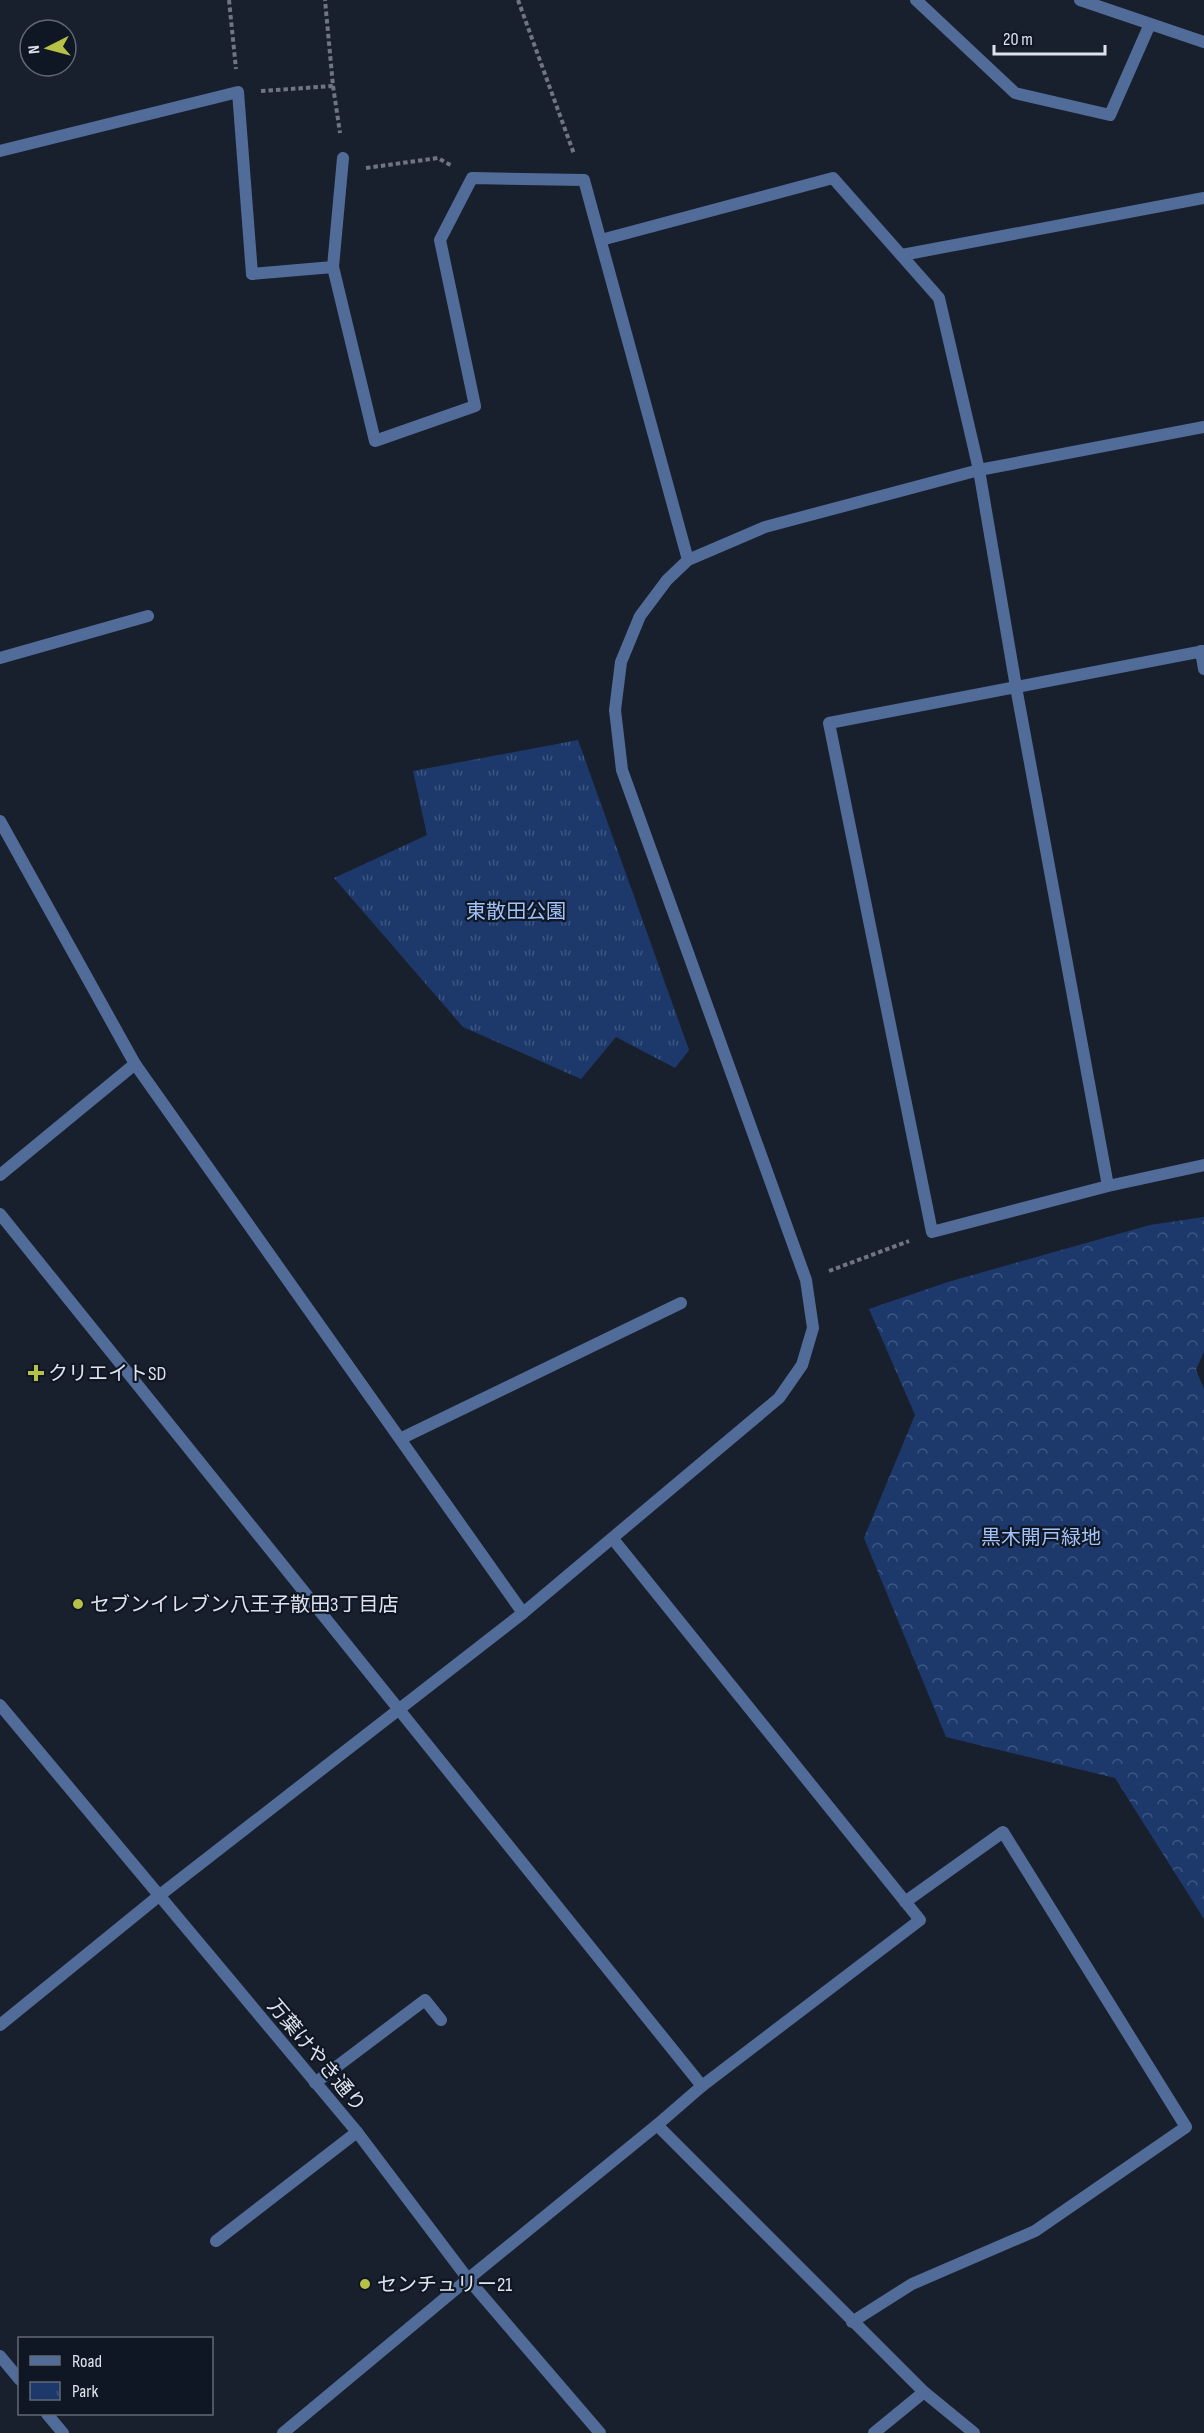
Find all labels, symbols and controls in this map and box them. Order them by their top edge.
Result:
north arrow [18,18,78,78]
scale bar [994,18,1105,56]
text: 20 m [1003,29,1033,50]
text: N [25,44,44,55]
park label: 東散田公園 [466,900,566,924]
place label: クリエイトSD [48,1362,166,1386]
marker: クリエイトSD [29,1366,43,1380]
park label: 黒木開戸緑地 [981,1526,1101,1550]
place label: セブンイレブン八王子散田3丁目店 [90,1593,398,1617]
marker: セブンイレブン八王子散田3丁目店 [71,1597,85,1611]
street label: 万葉けやき通り [262,1994,370,2117]
place label: センチュリー21 [377,2273,512,2297]
marker: センチュリー21 [358,2277,372,2291]
legend [18,2337,213,2415]
text: Road [72,2351,102,2372]
text: Park [72,2381,98,2402]

